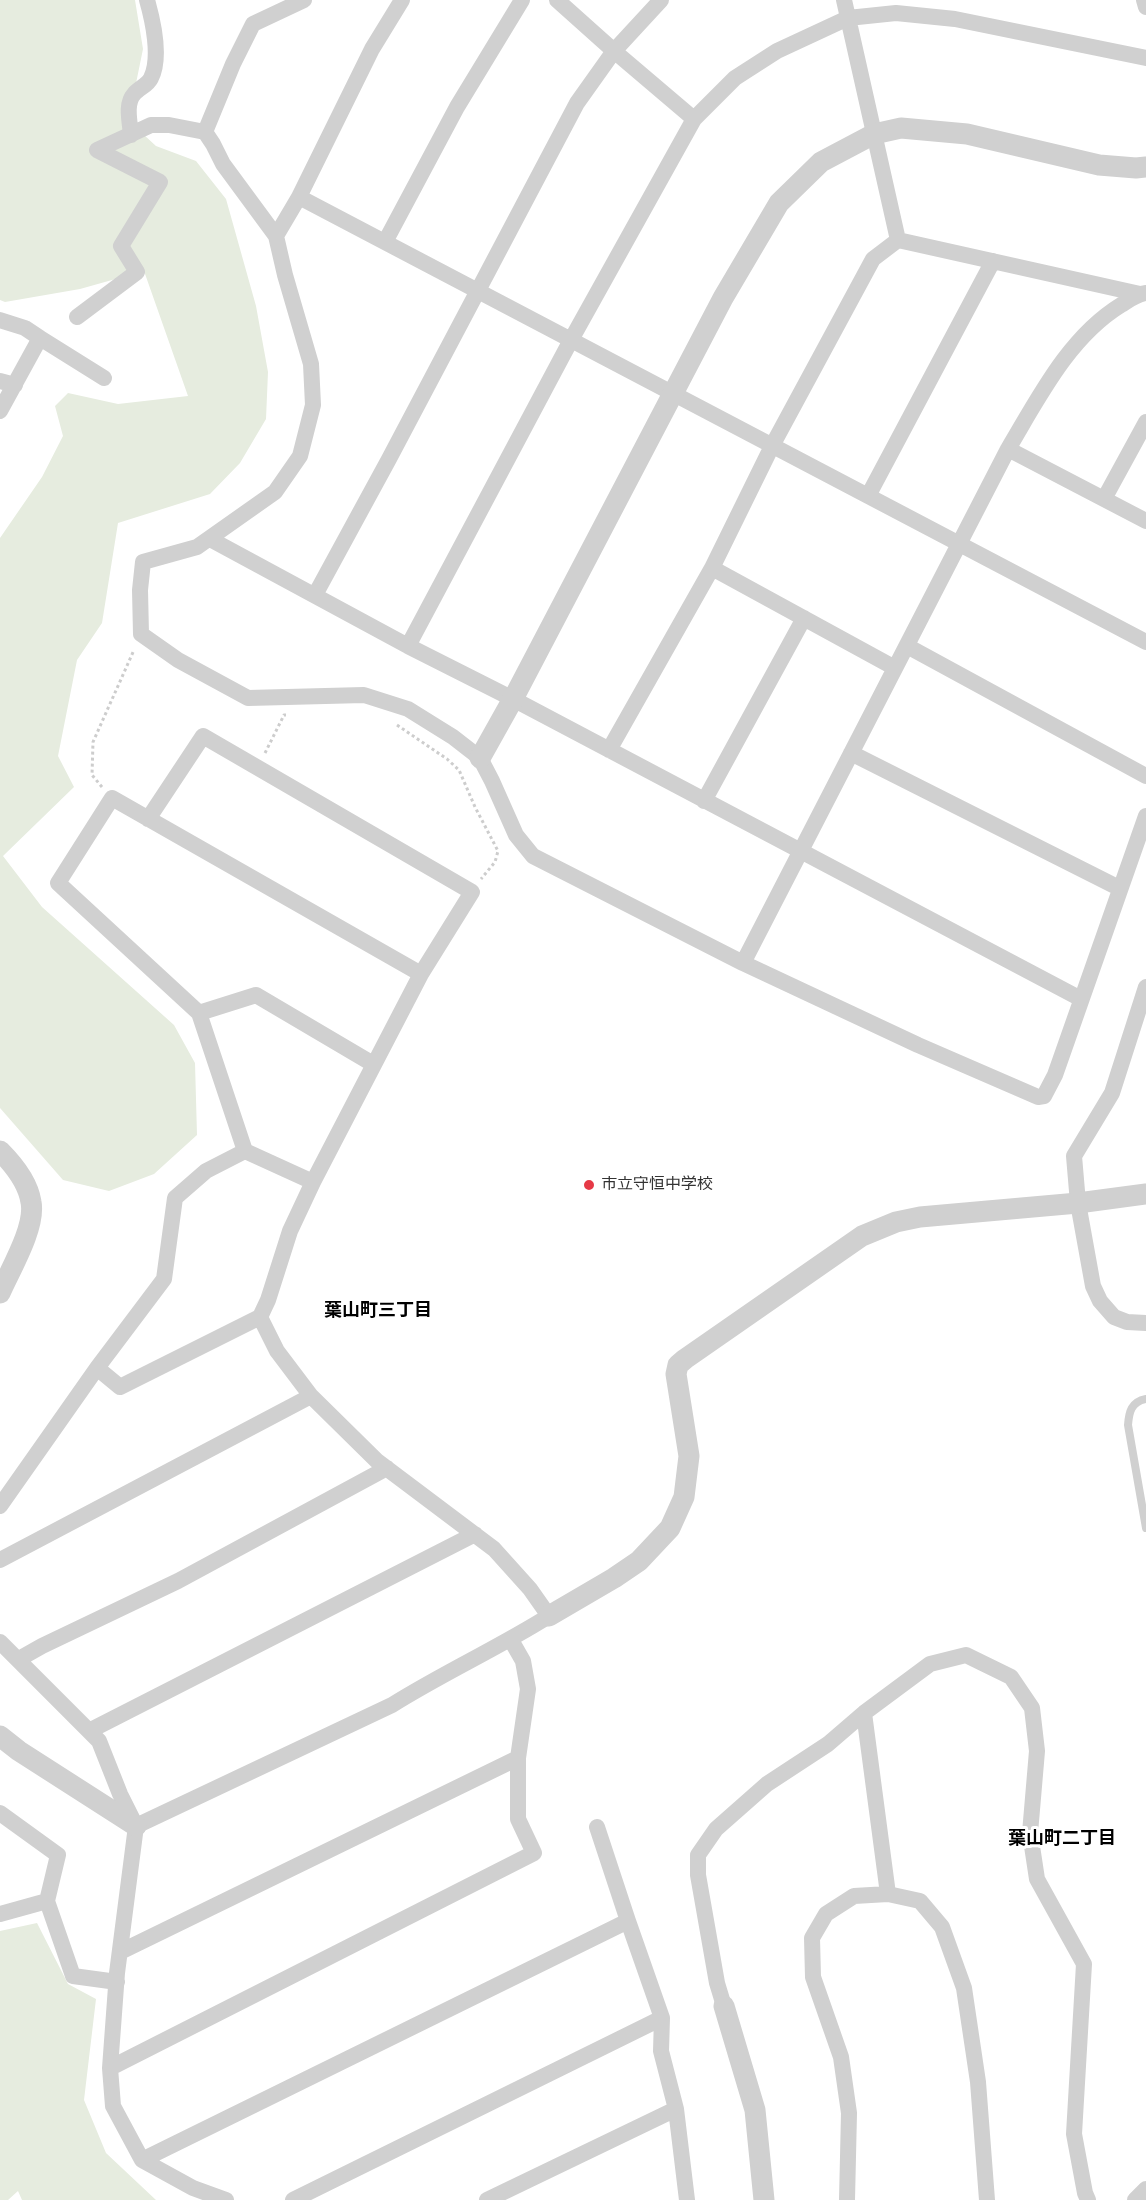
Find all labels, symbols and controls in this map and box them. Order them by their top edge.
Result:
place label: 市立守恒中学校 [601,1175,713,1195]
marker: 市立守恒中学校 [582,1178,596,1192]
district label: 葉山町三丁目 [324,1301,432,1323]
district label: 葉山町二丁目 [1008,1829,1116,1851]

